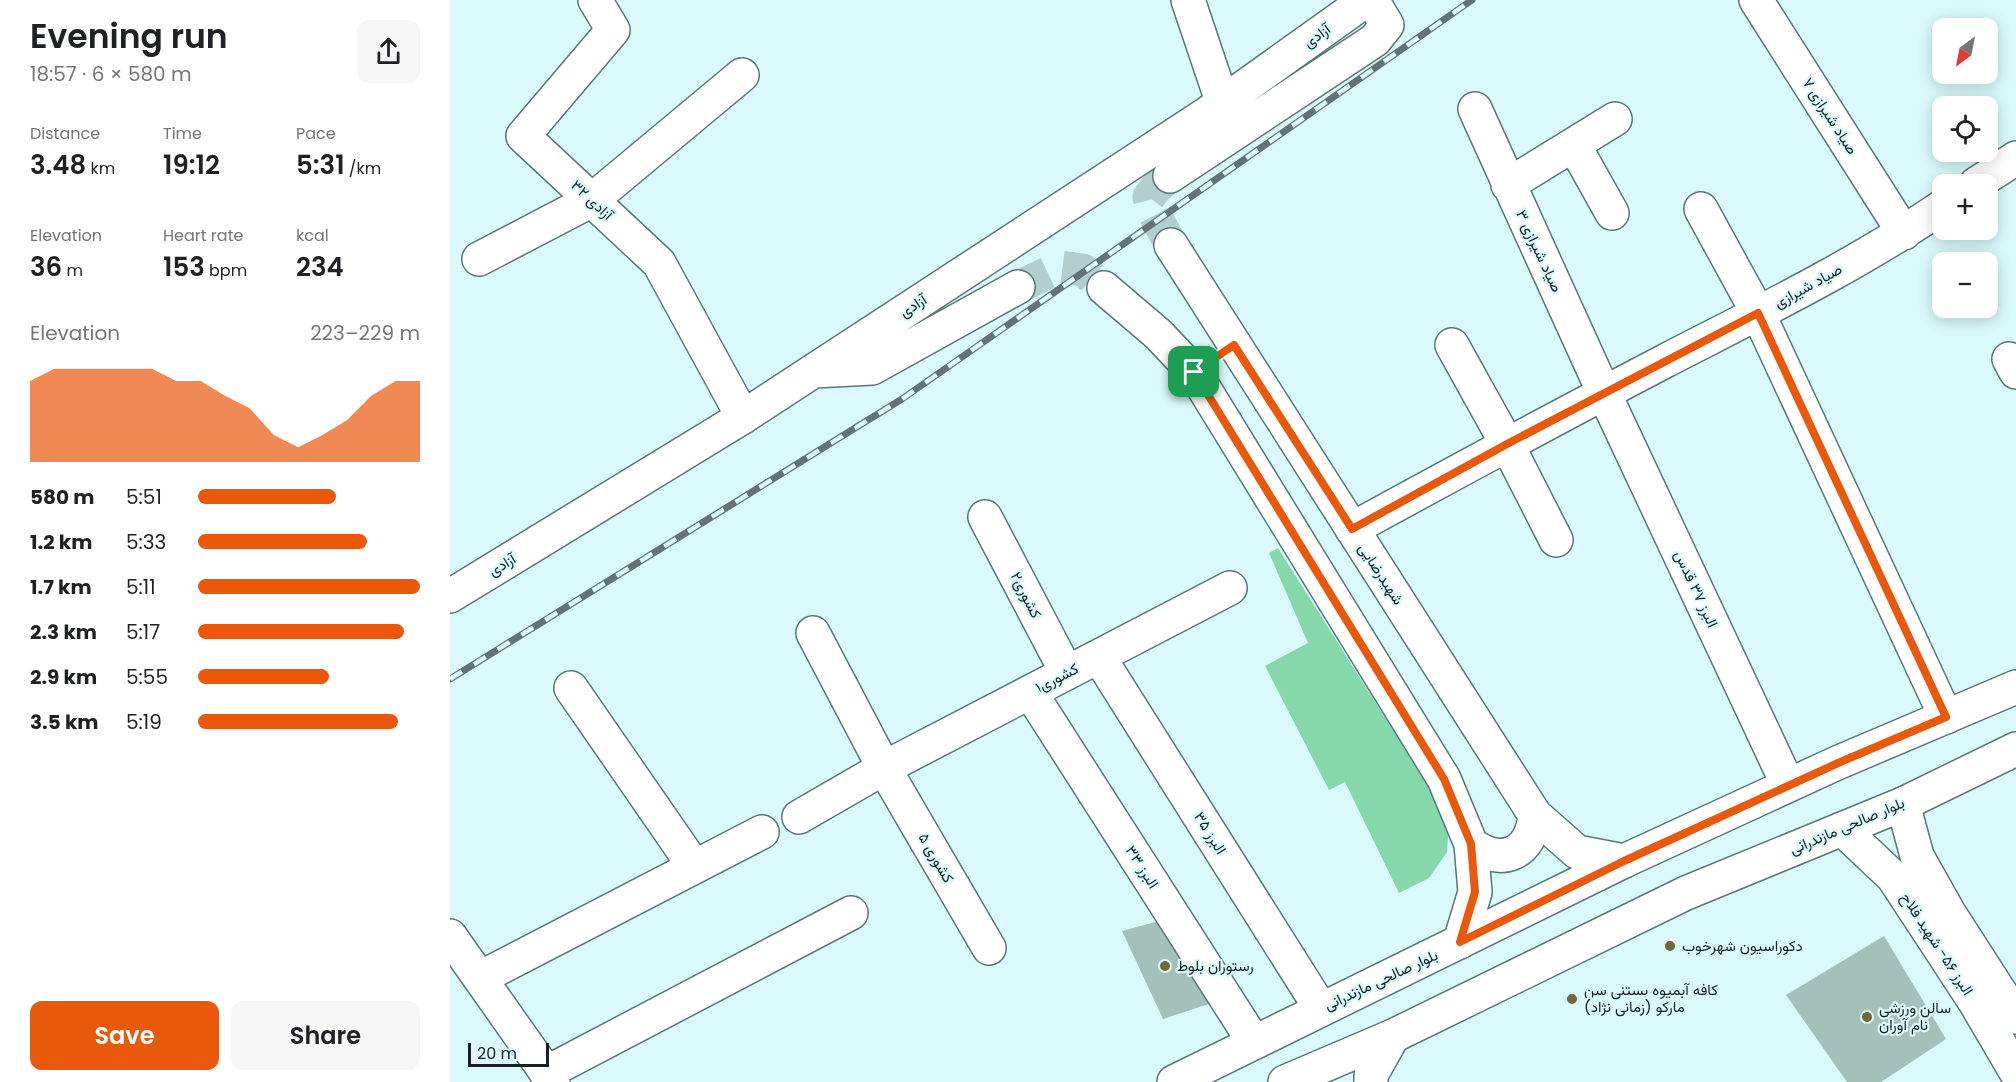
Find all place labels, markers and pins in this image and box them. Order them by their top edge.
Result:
pin [1168,346,1219,397]
place label: دکوراسیون شهرخوب [1682,935,1803,956]
marker: دکوراسیون شهرخوب [1663,939,1677,953]
place label: رستوران بلوط [1177,955,1254,976]
marker: رستوران بلوط [1158,959,1172,973]
place label: کافه آبمیوه بستنی سن مارکو (زمانی نژاد) [1584,979,1718,1017]
marker: کافه آبمیوه بستنی سن مارکو (زمانی نژاد) [1565,992,1579,1006]
place label: سالن ورزشی نام آوران [1879,997,1951,1035]
marker: سالن ورزشی نام آوران [1860,1010,1874,1024]

